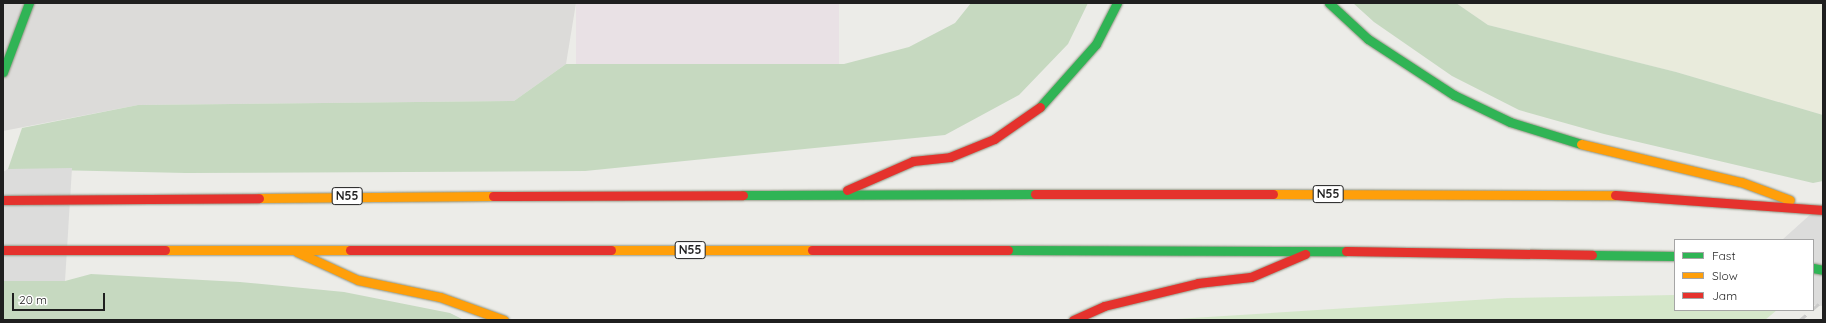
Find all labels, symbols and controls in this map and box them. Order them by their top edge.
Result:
road number: N55 [1312,184,1344,204]
road number: N55 [331,186,363,206]
legend [1674,239,1814,311]
road number: N55 [674,240,706,260]
text: Fast [1712,248,1736,263]
text: Slow [1712,268,1738,283]
scale bar [14,285,107,311]
text: Jam [1712,288,1737,303]
text: 20 m [19,292,47,307]

